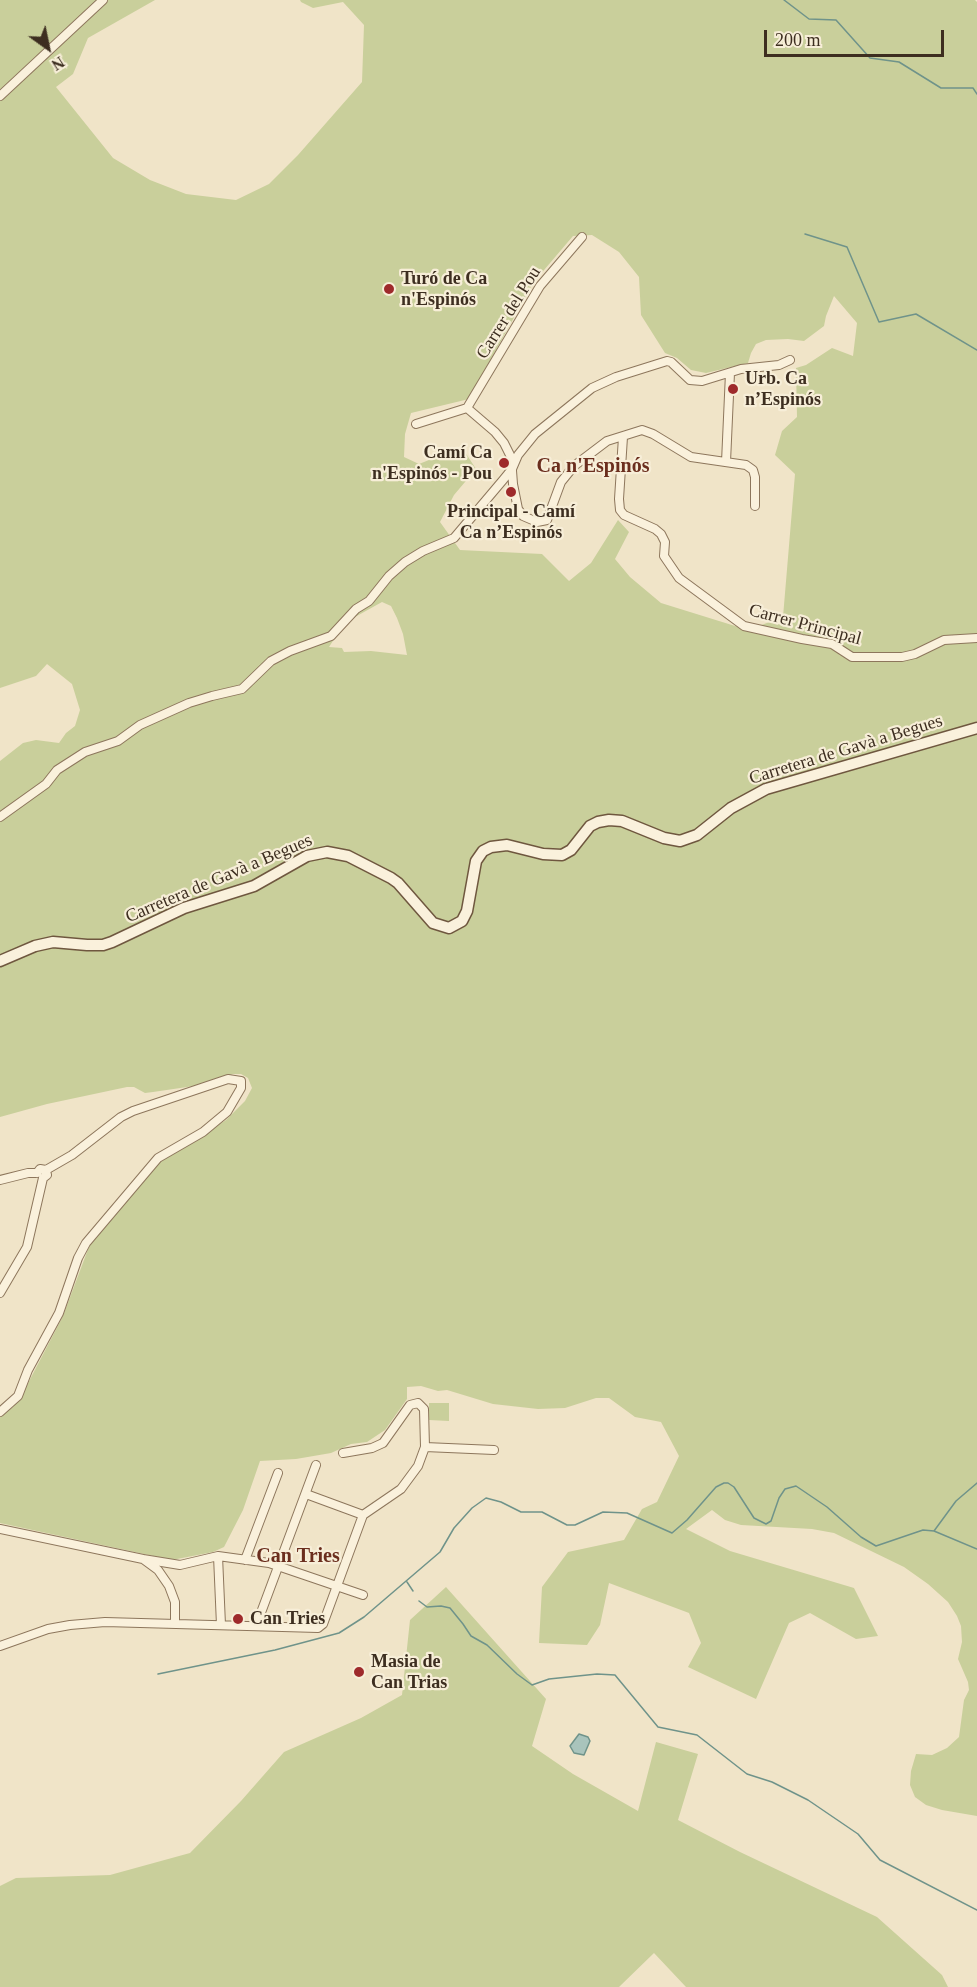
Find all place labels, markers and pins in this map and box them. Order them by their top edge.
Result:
place label: Turó de Ca n'Espinós [401,268,487,310]
marker: Turó de Ca n'Espinós [382,282,396,296]
place label: Urb. Ca n’Espinós [745,368,821,410]
marker: Urb. Ca n’Espinós [726,382,740,396]
place label: Camí Ca n'Espinós - Pou [372,442,492,484]
marker: Camí Ca n'Espinós - Pou [497,456,511,470]
marker: Principal - Camí Ca n’Espinós [504,485,518,499]
place label: Principal - Camí Ca n’Espinós [447,501,575,544]
place label: Can Tries [250,1608,325,1630]
marker: Can Tries [231,1612,245,1626]
place label: Masia de Can Trias [371,1651,447,1694]
marker: Masia de Can Trias [352,1665,366,1679]

